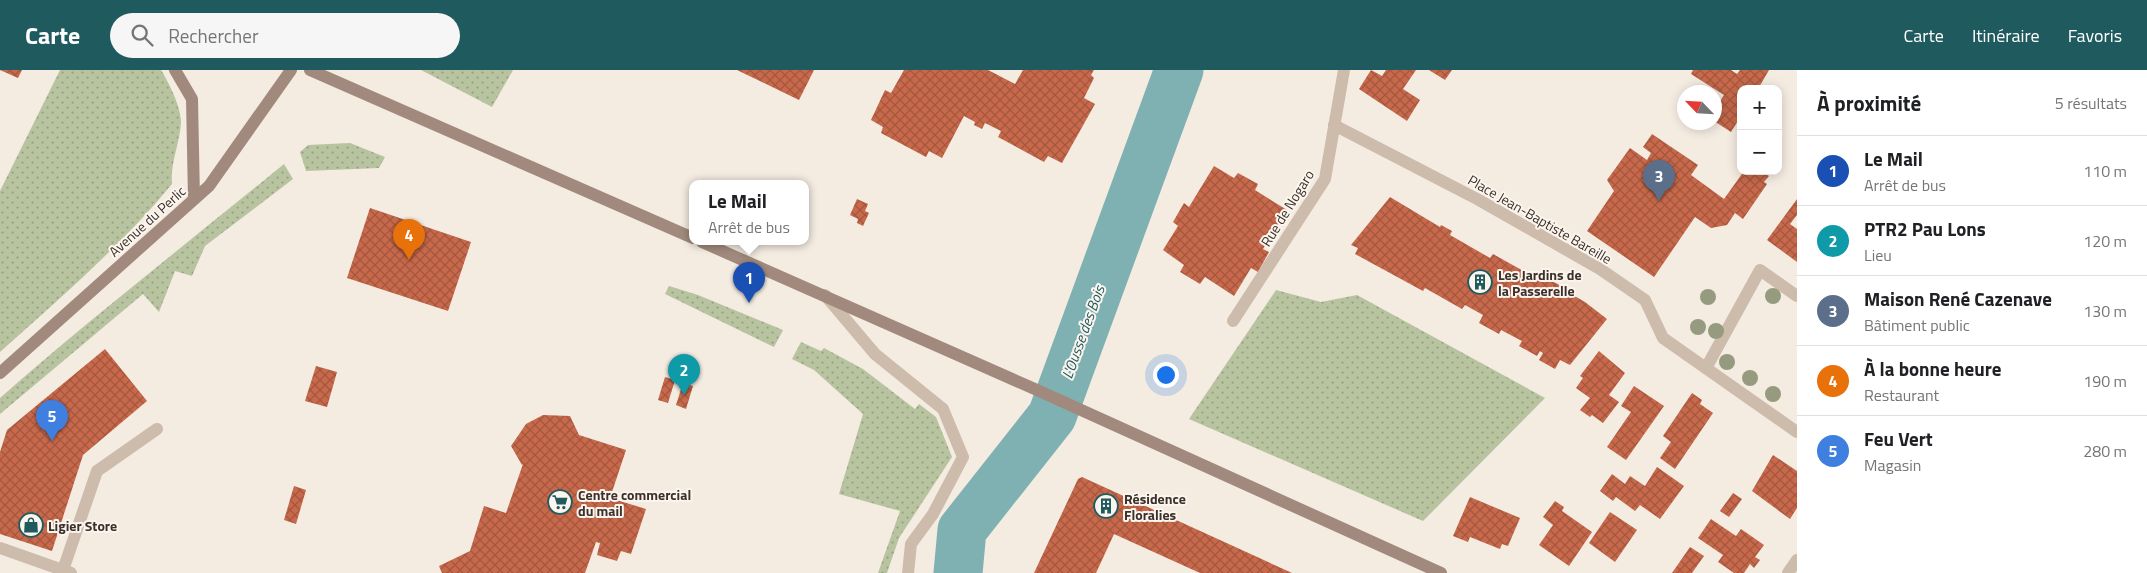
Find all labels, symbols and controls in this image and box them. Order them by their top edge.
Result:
search box [110,13,460,58]
text: Carte [25,17,80,53]
icon: search [128,21,156,49]
text: Rechercher [168,21,258,50]
text: Carte [1903,22,1944,49]
text: Itinéraire [1972,22,2040,49]
text: Favoris [2068,22,2122,49]
north arrow [1677,85,1722,130]
map controls [1737,85,1782,175]
button: + [1737,85,1782,130]
text: À proximité [1817,87,1921,119]
text: 5 résultats [2055,91,2127,115]
button: − [1737,130,1782,175]
text: Le Mail [1864,144,1923,173]
text: 1 [1829,159,1837,183]
text: 110 m [2083,159,2127,183]
pin: 3 [1643,160,1675,201]
street label: Rue de Nogaro [1255,166,1319,250]
street label: Place Jean-Baptiste Bareille [1464,169,1616,269]
text: Arrêt de bus [1864,173,1946,197]
popup [689,180,809,245]
street label: Avenue du Perlic [104,181,190,261]
text: Le Mail [708,186,767,215]
text: PTR2 Pau Lons [1864,214,1986,243]
text: Arrêt de bus [708,215,790,239]
pin: 4 [393,219,425,260]
text: 2 [1829,229,1837,253]
text: 120 m [2083,229,2127,253]
text: Lieu [1864,243,1892,267]
pin: 1 [733,262,765,303]
place label: Les Jardins de la Passerelle [1498,264,1582,301]
building icon: Les Jardins de la Passerelle [1467,269,1493,295]
water label: L'Ousse des Bois [1056,281,1111,382]
text: Maison René Cazenave [1864,284,2052,313]
text: 3 [1829,299,1837,323]
text: 130 m [2083,299,2127,323]
text: Bâtiment public [1864,313,1970,337]
pin: 2 [668,354,700,395]
text: À la bonne heure [1864,354,2001,383]
your location [1153,362,1179,388]
text: 4 [1829,369,1837,393]
text: 190 m [2083,369,2127,393]
text: Restaurant [1864,383,1939,407]
pin: 5 [36,400,68,441]
text: Feu Vert [1864,424,1933,453]
text: 5 [1829,439,1837,463]
text: 280 m [2083,439,2127,463]
text: Magasin [1864,453,1921,477]
place label: Centre commercial du mail [578,484,691,521]
place label: Résidence Floralies [1124,488,1186,525]
supermarket icon: Centre commercial du mail [547,489,573,515]
building icon: Résidence Floralies [1093,493,1119,519]
shop icon: Ligier Store [18,512,44,538]
place label: Ligier Store [48,515,117,536]

